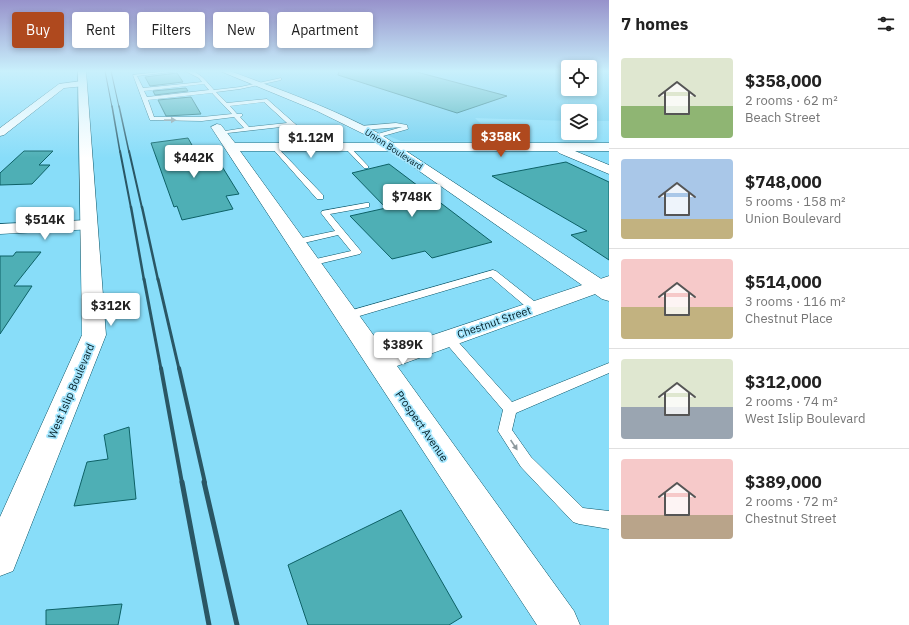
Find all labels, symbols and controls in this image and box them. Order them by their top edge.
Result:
chip: Buy [12,12,64,48]
chip: Rent [72,12,129,48]
chip: Filters [137,12,205,48]
chip: New [213,12,269,48]
chip: Apartment [277,12,373,48]
text: 7 homes [621,13,688,35]
icon: filters [875,13,897,35]
map controls [561,60,597,140]
button: locate [561,60,597,96]
text: $358,000 [745,70,822,92]
icon: home [653,74,701,122]
text: 2 rooms · 62 m² [745,92,838,109]
button: layers [561,104,597,140]
text: Beach Street [745,109,820,126]
one-way arrow [164,117,177,123]
pin: $358K [473,124,529,158]
pin: $1.12M [278,125,344,159]
street label: Union Boulevard [363,126,425,172]
text: $358K [481,128,521,145]
text: $1.12M [288,129,334,146]
pin: $442K [166,145,222,179]
text: $442K [174,149,214,166]
text: $748,000 [745,171,822,193]
icon: home [653,175,701,223]
pin: $748K [384,184,440,218]
text: $748K [392,188,432,205]
text: 5 rooms · 158 m² [745,193,846,210]
pin: $514K [17,207,73,241]
text: Union Boulevard [745,210,841,227]
text: $514K [25,211,65,228]
text: $514,000 [745,271,822,293]
icon: home [653,275,701,323]
pin: $312K [83,293,139,327]
text: 3 rooms · 116 m² [745,293,846,310]
text: $312K [91,297,131,314]
street label: Chestnut Street [455,303,533,341]
text: Chestnut Place [745,310,833,327]
pin: $389K [375,332,431,366]
text: $389K [383,336,423,353]
street label: West Islip Boulevard [45,341,97,441]
text: $312,000 [745,371,822,393]
icon: home [653,375,701,423]
street label: Prospect Avenue [392,388,452,464]
text: 2 rooms · 74 m² [745,393,838,410]
text: West Islip Boulevard [745,410,866,427]
one-way arrow [510,439,518,450]
text: $389,000 [745,471,822,493]
icon: home [653,475,701,523]
text: 2 rooms · 72 m² [745,493,838,510]
text: Chestnut Street [745,510,836,527]

